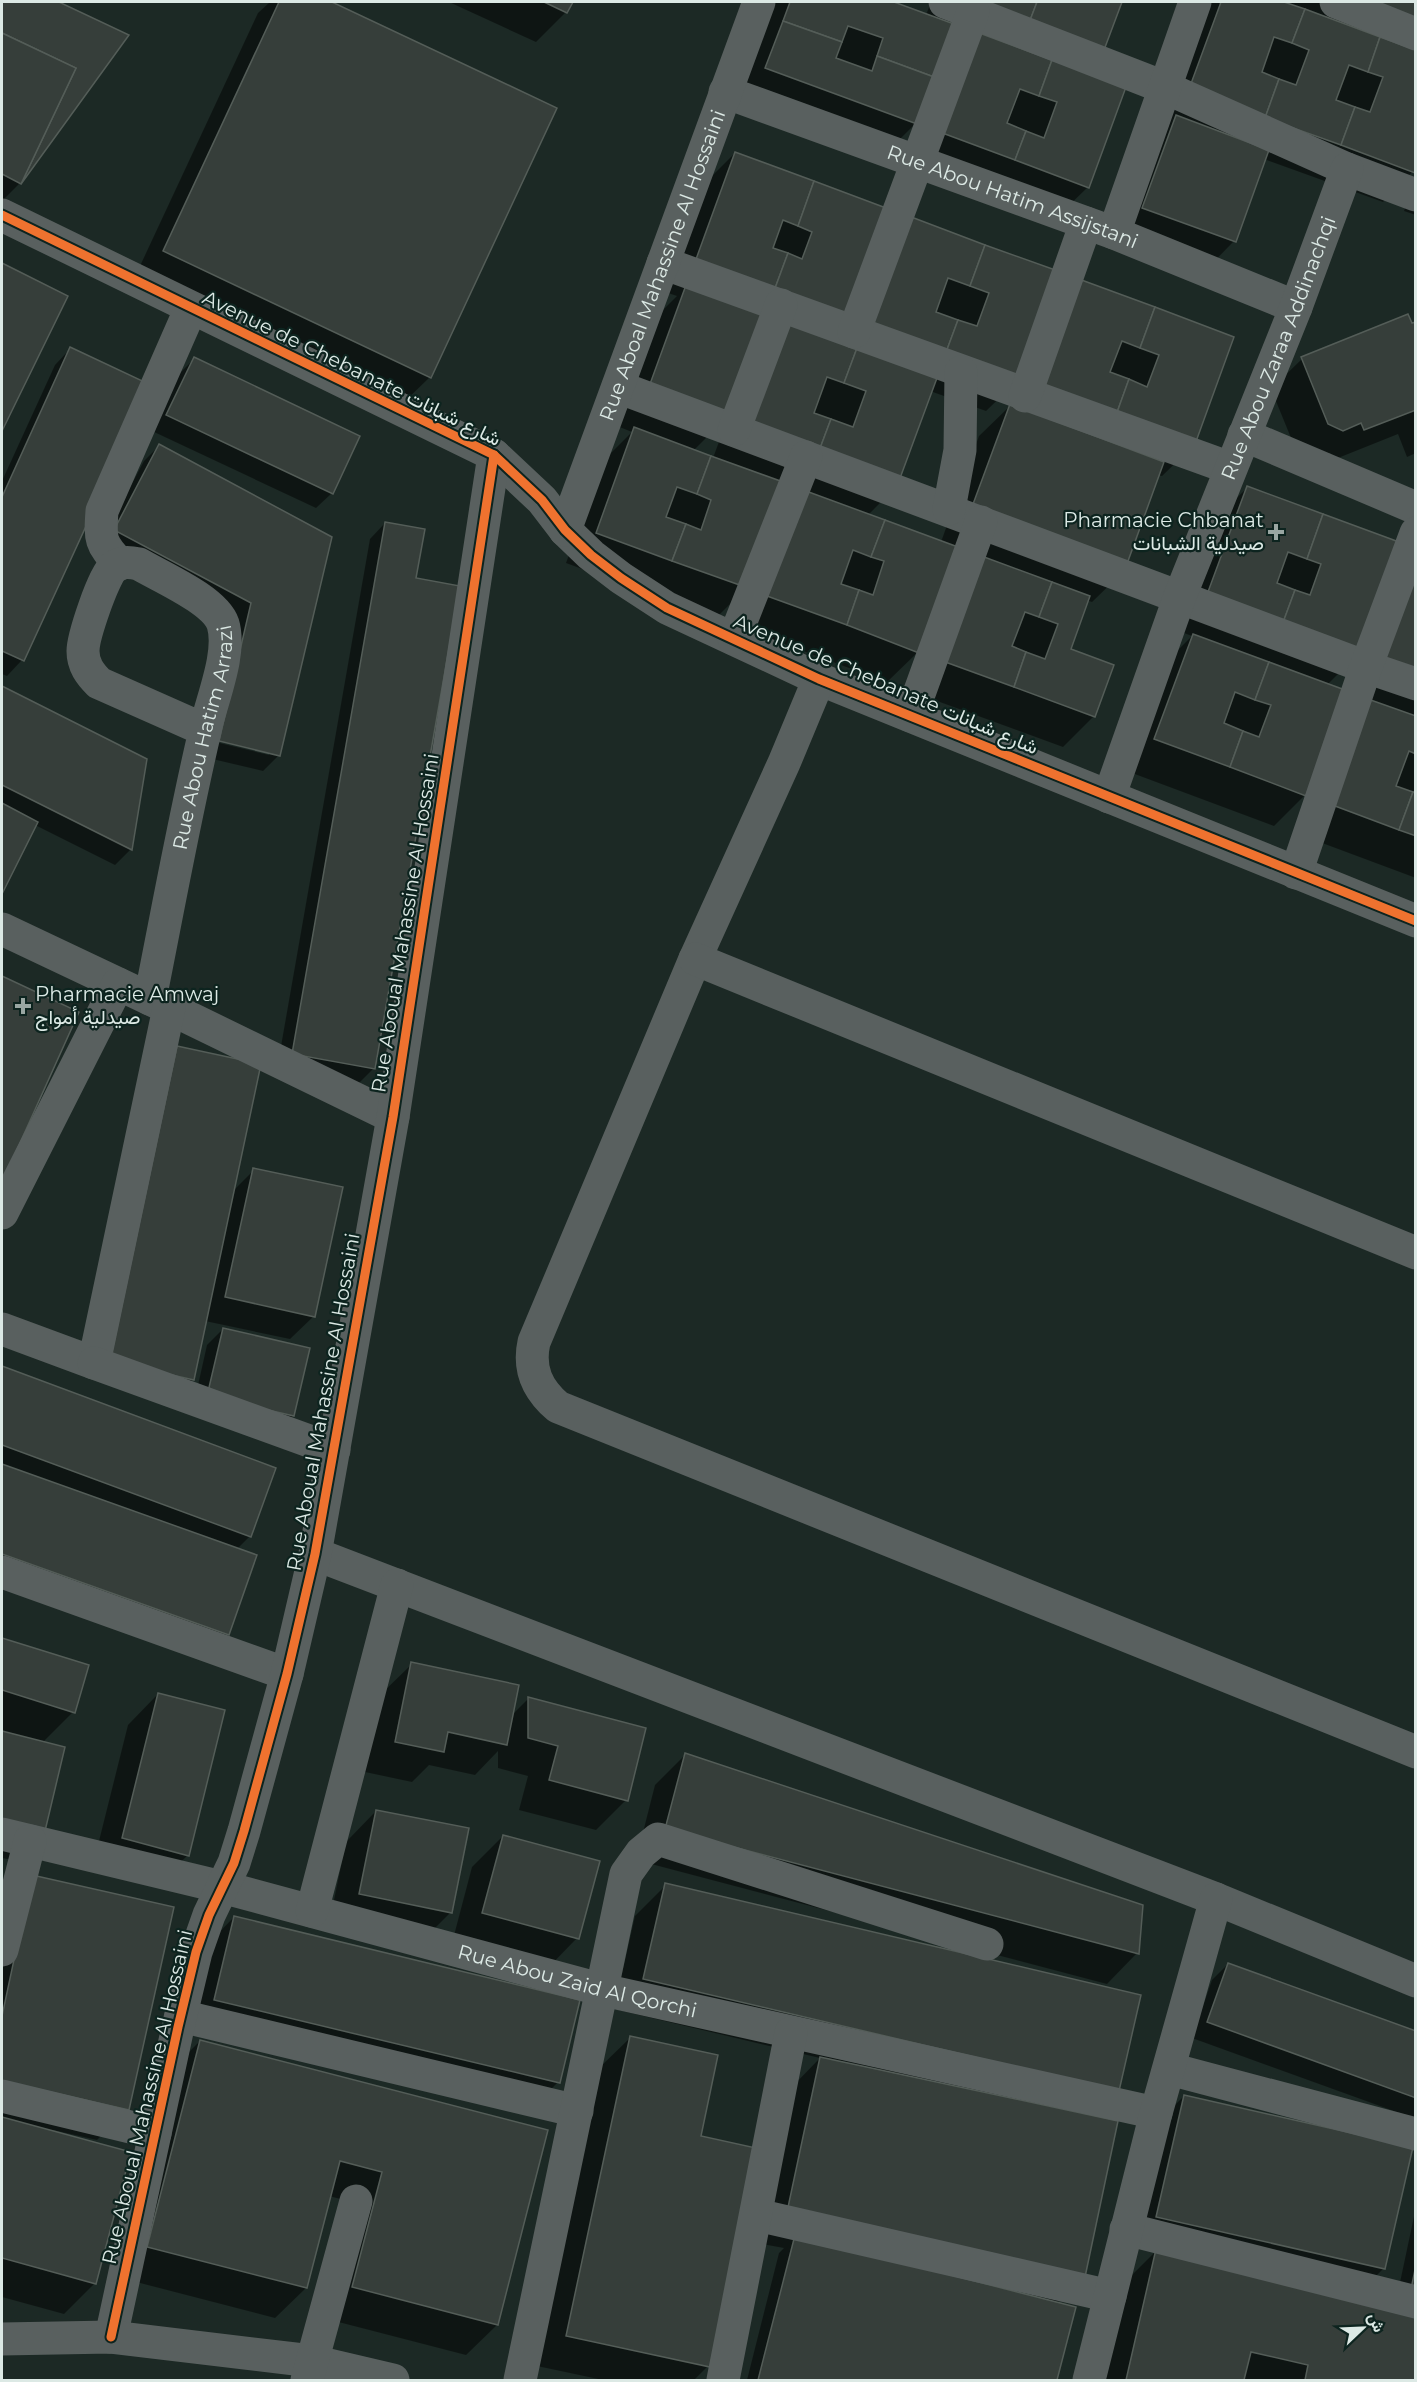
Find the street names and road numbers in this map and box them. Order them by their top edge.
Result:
street label: Rue Aboal Mahassine Al Hossaini [594,106,730,424]
street label: Rue Abou Hatim Assijstani [884,140,1142,254]
street label: Rue Abou Zaraa Addinachqi [1216,213,1341,483]
street label: Avenue de Chebanate شارع شبانات [198,285,505,453]
street label: Avenue de Chebanate شارع شبانات [729,609,1042,761]
street label: Rue Abou Hatim Arrazi [168,623,237,852]
street label: Rue Aboual Mahassine Al Hossaini [366,752,444,1094]
street label: Rue Aboual Mahassine Al Hossaini [281,1231,365,1573]
street label: Rue Aboual Mahassine Al Hossaini [97,1927,197,2267]
street label: Rue Abou Zaid Al Qorchi [455,1939,699,2023]

